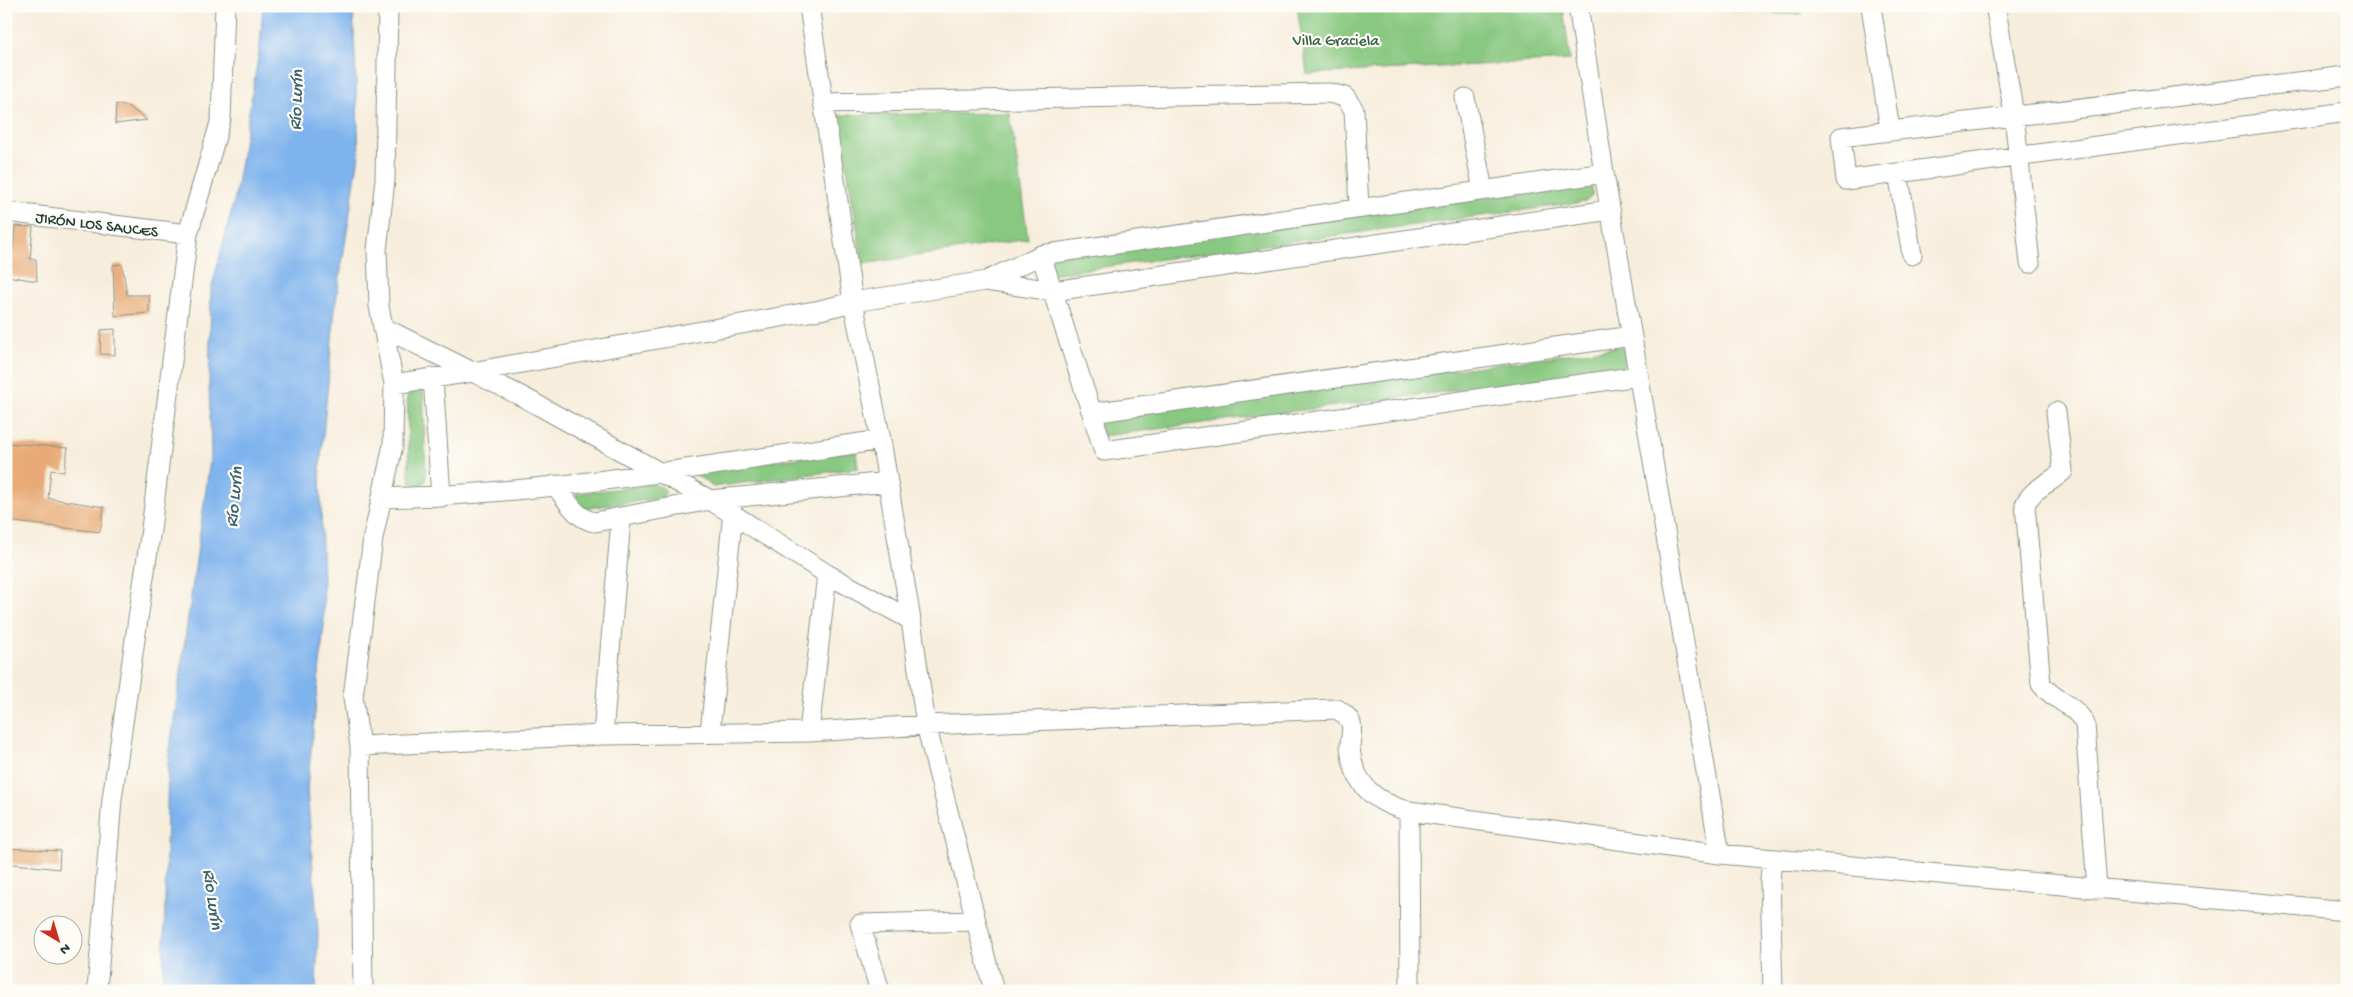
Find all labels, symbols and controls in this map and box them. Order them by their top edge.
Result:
park label: Villa Graciela [1292,33,1380,52]
water label: Río Lurín [286,69,309,131]
street label: JIRÓN LOS SAUCES [34,210,160,243]
water label: Río Lurín [222,466,249,528]
water label: Río Lurín [197,868,226,931]
north arrow [32,914,82,964]
text: N [56,939,73,958]

